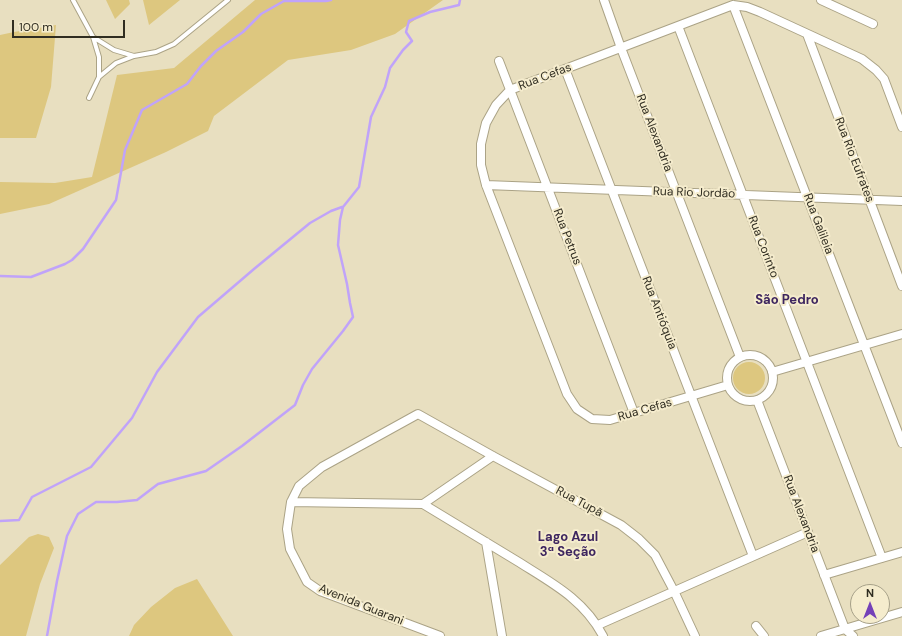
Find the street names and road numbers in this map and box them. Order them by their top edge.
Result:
street label: Rua Cefas [516,60,574,94]
street label: Rua Alexandria [633,92,675,174]
street label: Rua Rio Eufrates [831,115,877,205]
street label: Rua Rio Jordão [652,184,736,202]
street label: Rua Galileia [800,192,836,256]
street label: Rua Petrus [550,207,584,267]
street label: Rua Corinto [745,214,781,280]
street label: Rua Antióquia [638,274,680,352]
street label: Rua Cefas [616,395,674,425]
street label: Rua Alexandria [780,473,822,555]
street label: Rua Tupã [553,484,605,520]
street label: Avenida Guarani [316,581,406,629]

